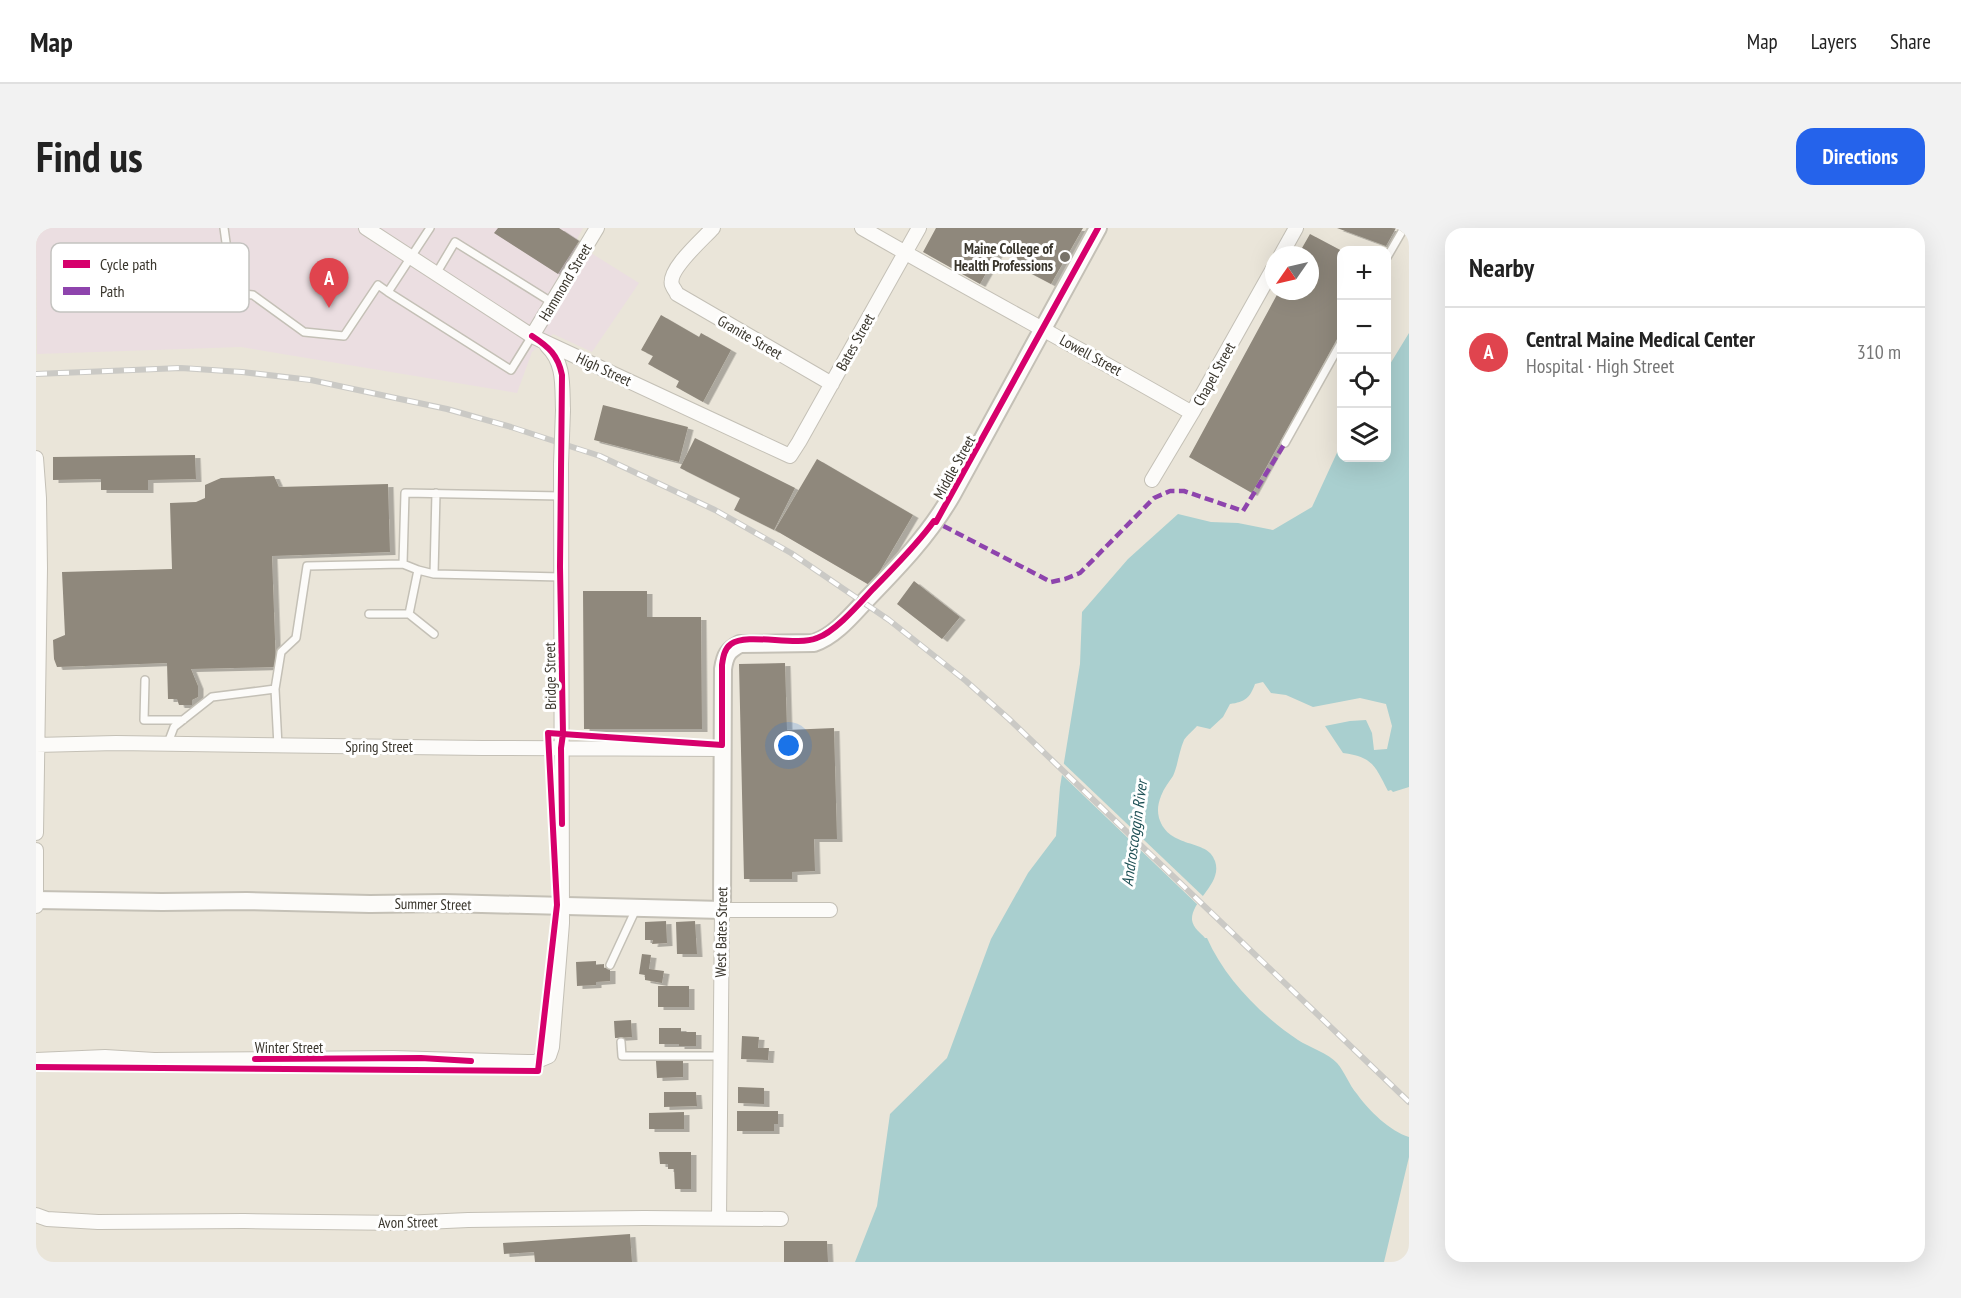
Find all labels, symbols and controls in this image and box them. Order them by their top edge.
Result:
text: Map [30,23,73,60]
text: Map [1747,28,1778,55]
text: Layers [1811,28,1857,55]
text: Share [1890,28,1931,55]
button: Directions [1796,128,1925,185]
text: Find us [36,129,143,184]
place label: Maine College of Health Professions [954,239,1054,275]
street label: Hammond Street [534,240,596,324]
legend [51,243,249,312]
north arrow [1265,246,1319,300]
map controls [1337,246,1391,462]
button: + [1337,246,1391,300]
marker: Maine College of Health Professions [1058,250,1072,264]
text: Nearby [1469,251,1534,284]
text: Cycle path [100,254,157,274]
pin: A [310,259,348,308]
text: Path [100,281,125,301]
button: − [1337,300,1391,354]
street label: Bates Street [832,310,878,374]
street label: Granite Street [714,311,786,363]
text: Central Maine Medical Center [1526,325,1755,353]
street label: Lowell Street [1057,330,1125,380]
street label: Chapel Street [1189,339,1239,409]
text: A [1483,339,1494,365]
text: 310 m [1857,339,1901,365]
street label: High Street [573,348,635,390]
text: Hospital · High Street [1526,353,1674,379]
button: locate [1337,354,1391,408]
button: layers [1337,408,1391,462]
street label: Middle Street [929,432,979,502]
street label: Bridge Street [540,642,560,710]
your location [774,731,803,760]
street label: Spring Street [345,737,413,756]
water label: Androscoggin River [1117,776,1152,887]
street label: West Bates Street [711,886,731,978]
street label: Summer Street [394,894,472,914]
street label: Winter Street [255,1038,323,1057]
street label: Avon Street [378,1212,438,1232]

